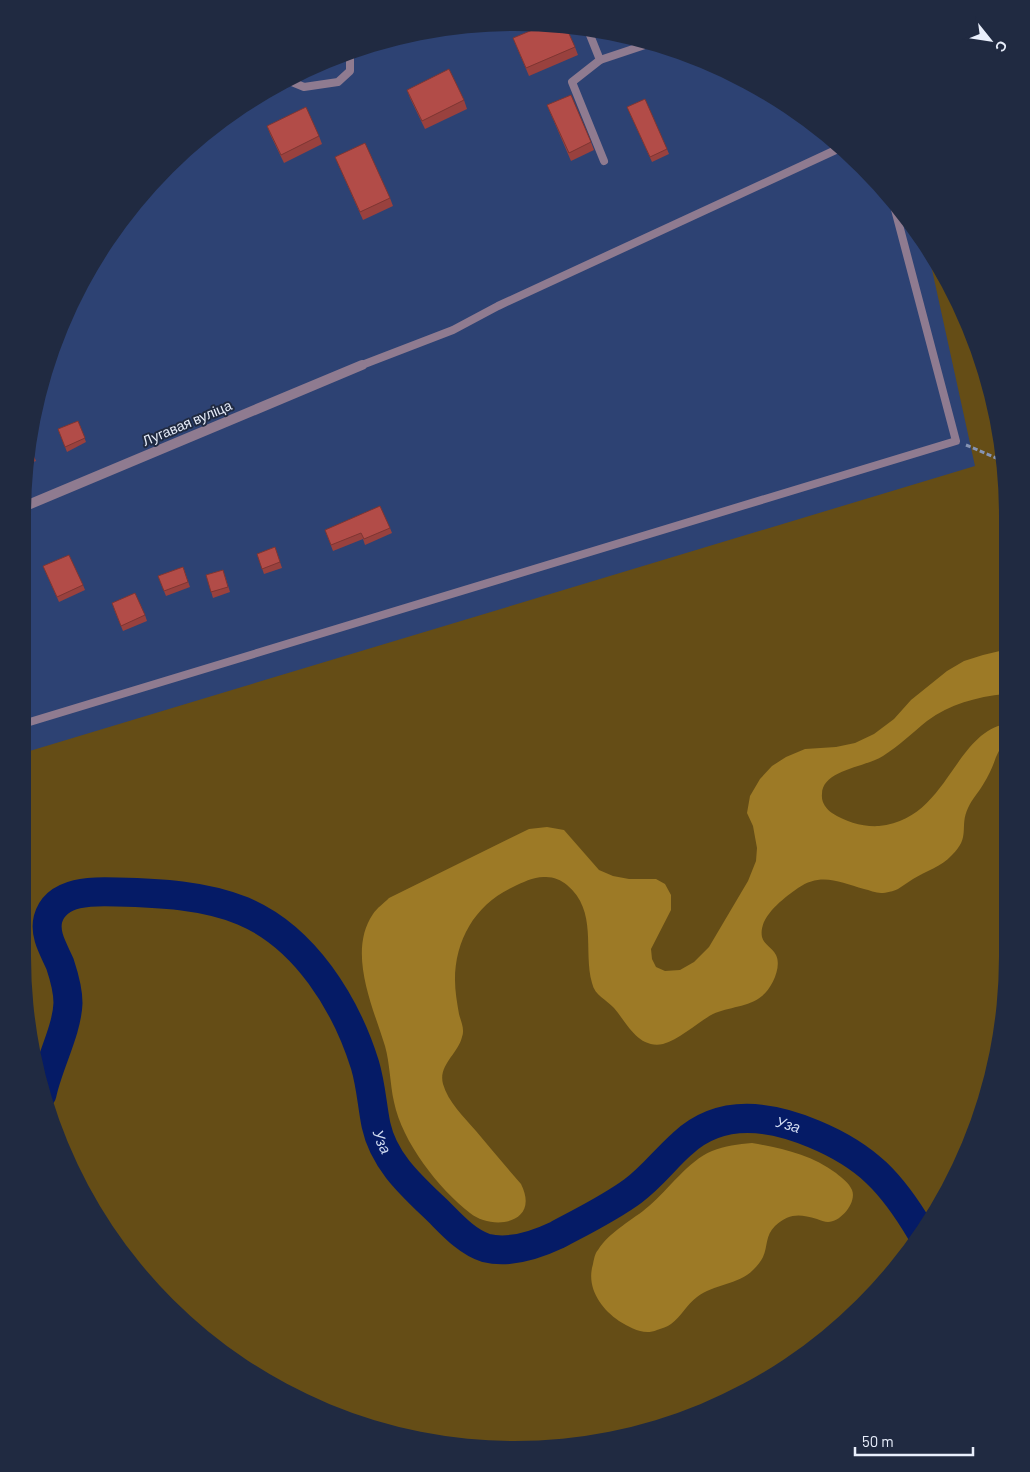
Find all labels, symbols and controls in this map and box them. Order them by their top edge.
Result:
north arrow [965,15,1015,65]
text: С [992,38,1012,55]
street label: Лугавая вуліца [140,396,234,449]
water label: Уза [773,1112,803,1136]
water label: Уза [369,1126,396,1157]
scale bar [855,1424,972,1456]
text: 50 m [862,1432,894,1450]

